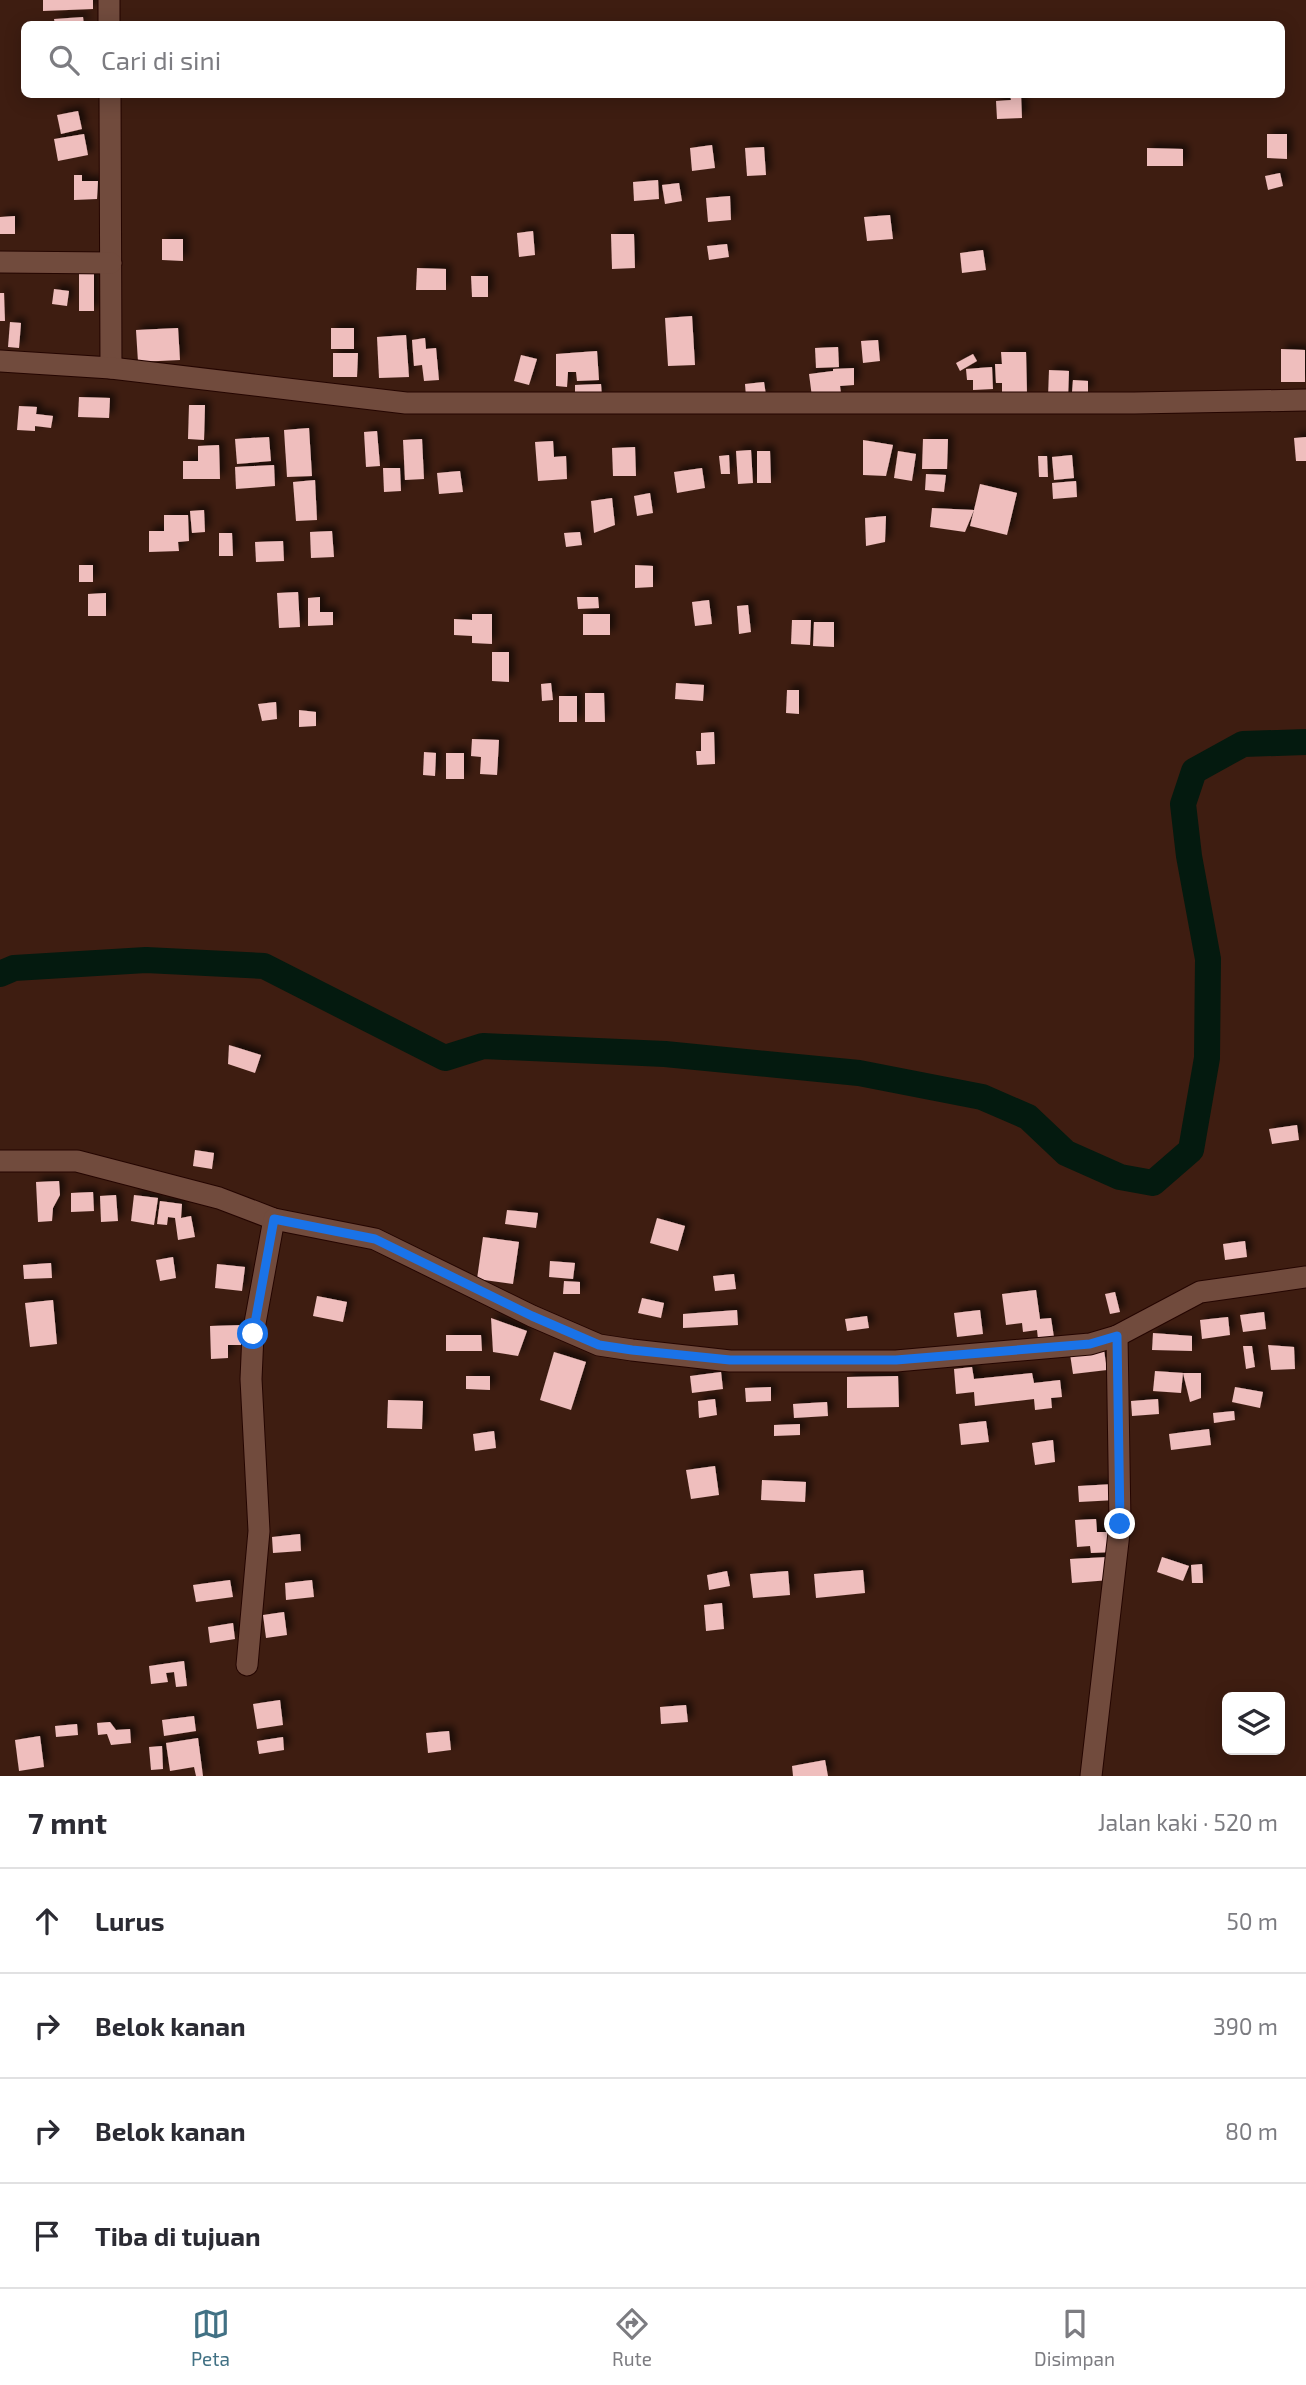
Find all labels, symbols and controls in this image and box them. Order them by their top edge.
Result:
search box [21,21,1285,98]
icon: search [45,41,83,79]
text: Cari di sini [101,44,221,75]
route start [237,1318,268,1349]
route end [1104,1508,1135,1539]
map controls [1222,1692,1285,1755]
button: layers [1222,1692,1285,1755]
text: 7 mnt [28,1804,107,1840]
text: Jalan kaki · 520 m [1098,1808,1278,1836]
icon: ahead [28,1902,66,1940]
text: Lurus [95,1905,165,1936]
text: 50 m [1227,1907,1278,1935]
icon: right [28,2007,66,2045]
text: Belok kanan [95,2010,246,2041]
text: 390 m [1213,2012,1278,2040]
icon: right [28,2112,66,2150]
text: Belok kanan [95,2115,246,2146]
text: 80 m [1225,2117,1278,2145]
icon: arrive [28,2217,66,2255]
text: Tiba di tujuan [95,2220,261,2251]
tab: Peta [191,2305,230,2370]
tab: Rute [612,2305,652,2370]
tab: Disimpan [1034,2305,1115,2370]

